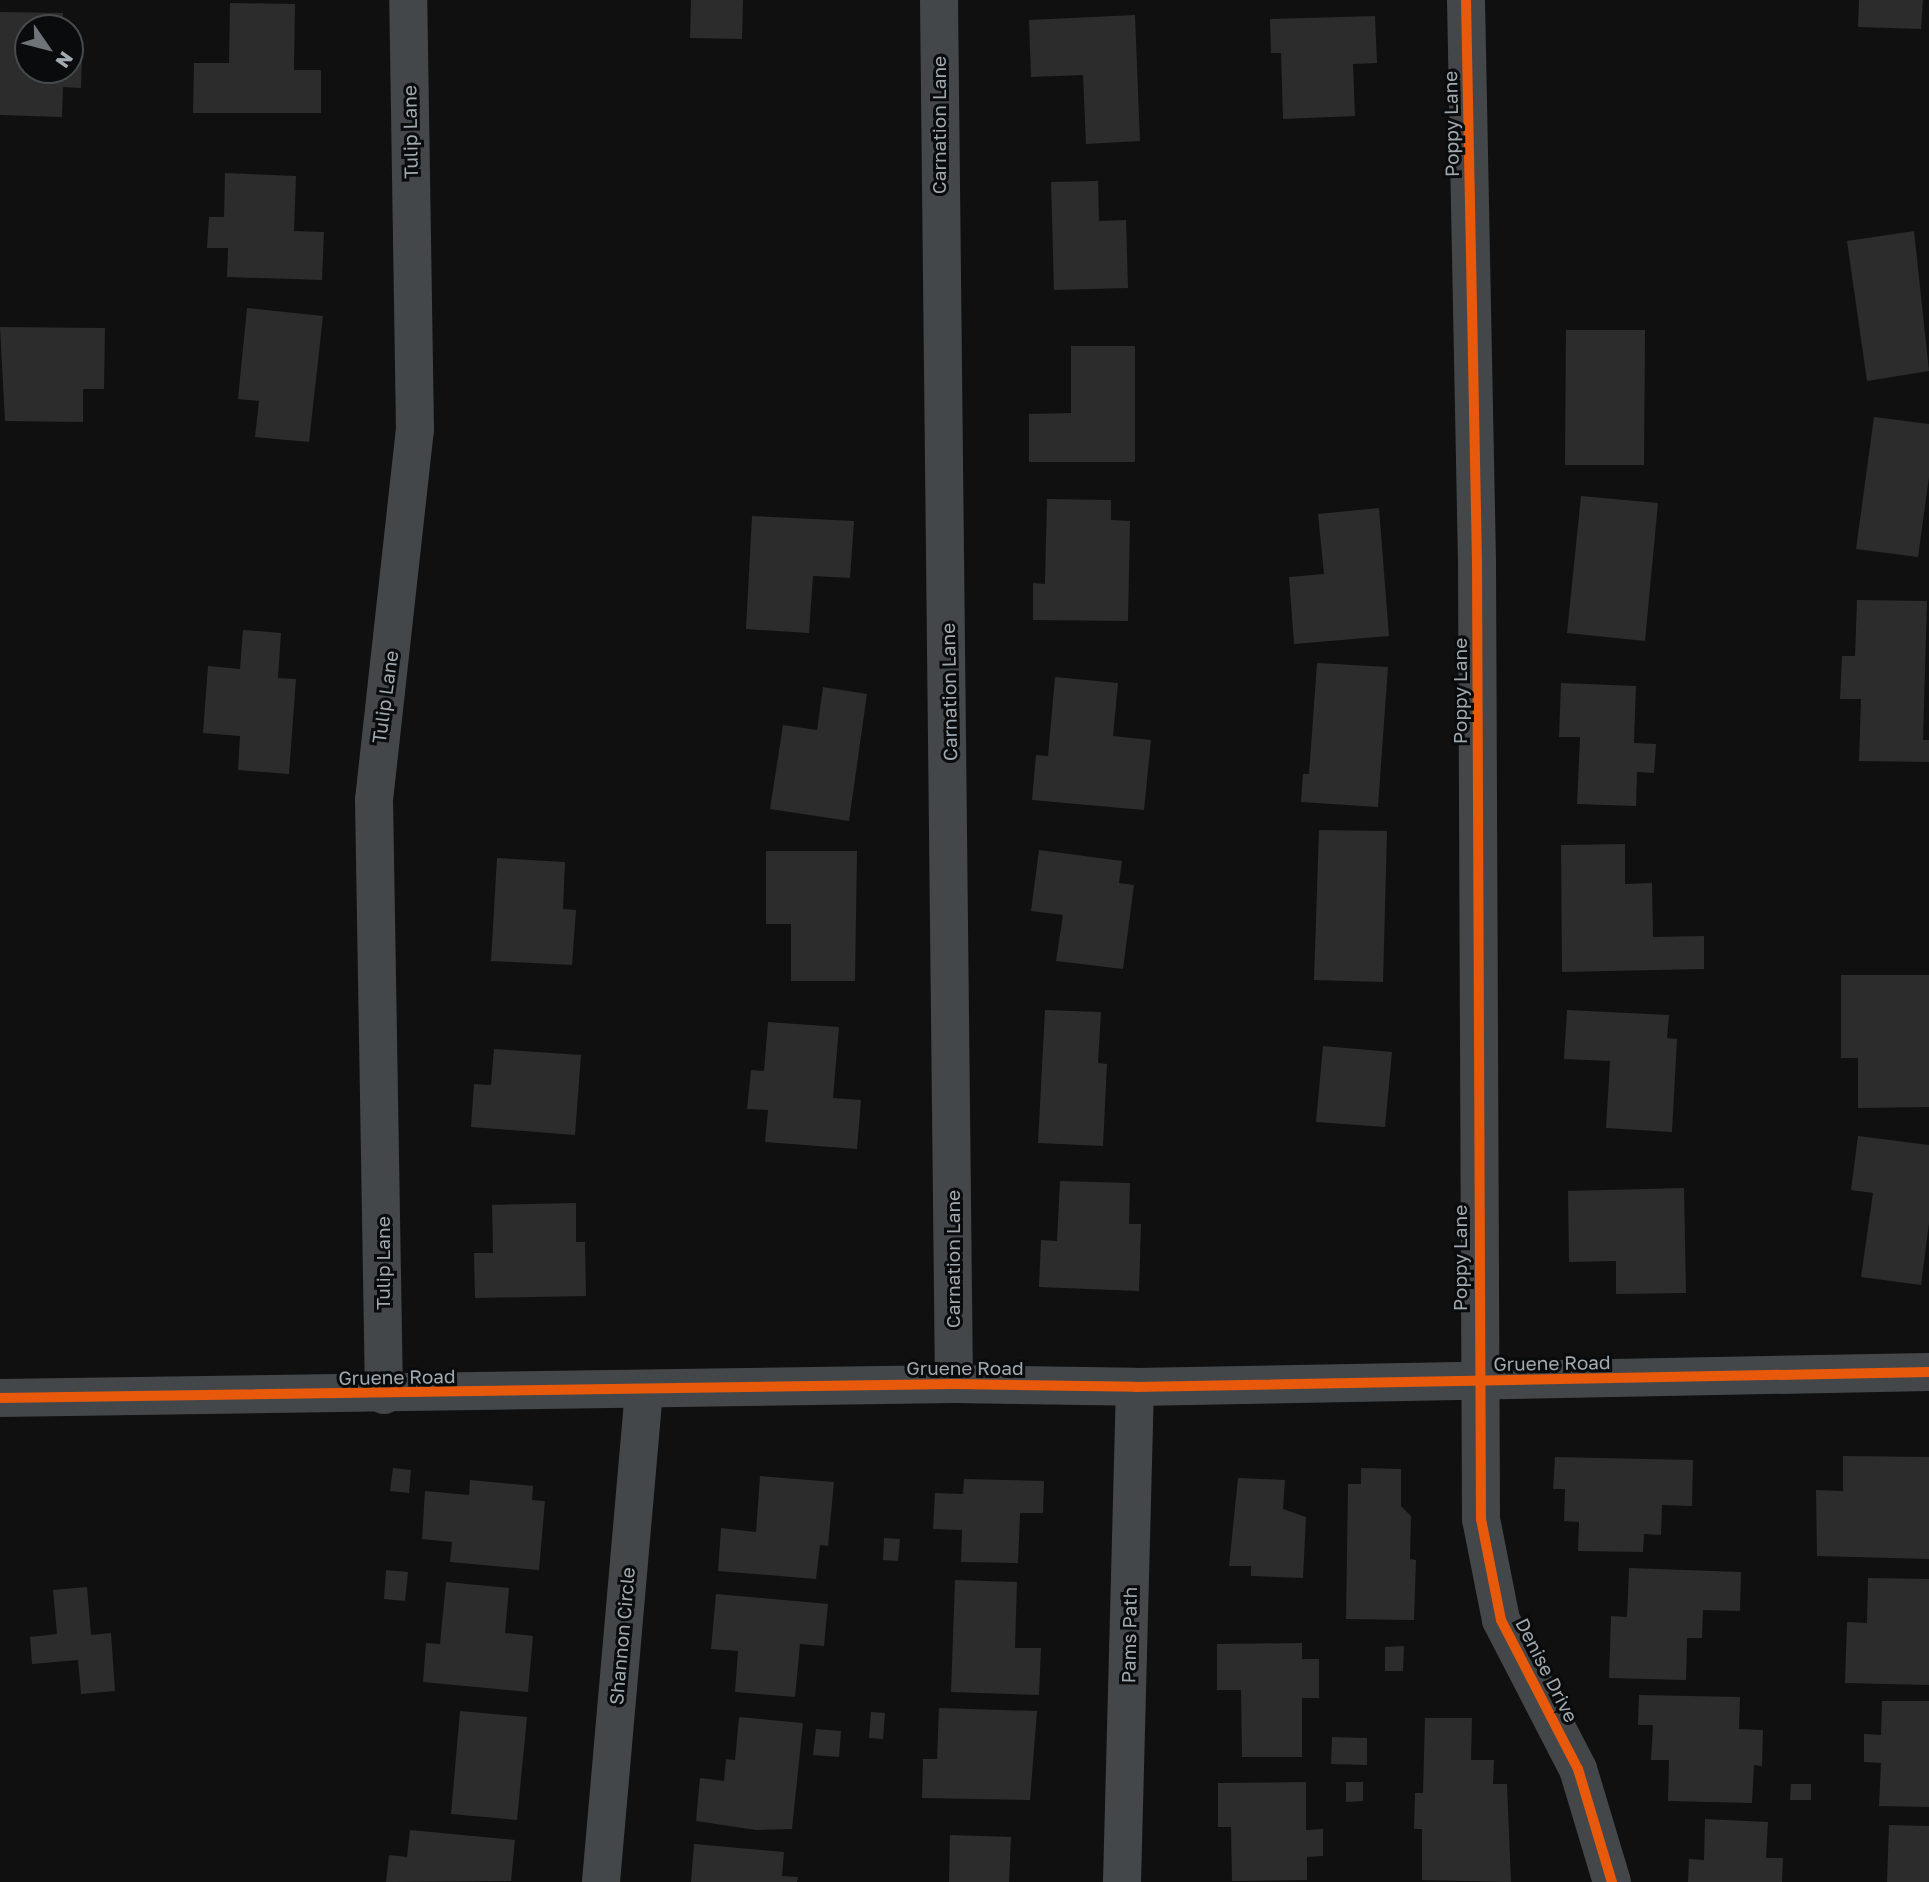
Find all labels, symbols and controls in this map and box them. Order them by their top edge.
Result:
north arrow [14,14,84,84]
text: N [51,48,79,73]
street label: Carnation Lane [928,56,950,194]
street label: Poppy Lane [1439,71,1463,177]
street label: Tulip Lane [398,85,422,179]
street label: Carnation Lane [936,623,962,761]
street label: Poppy Lane [1449,638,1471,744]
street label: Tulip Lane [367,649,403,745]
street label: Carnation Lane [942,1190,964,1328]
street label: Poppy Lane [1449,1205,1471,1311]
street label: Tulip Lane [372,1216,394,1310]
street label: Gruene Road [1493,1351,1611,1375]
street label: Gruene Road [906,1357,1024,1379]
street label: Gruene Road [338,1365,456,1389]
street label: Shannon Circle [605,1566,639,1706]
street label: Pams Path [1117,1586,1141,1684]
street label: Denise Drive [1511,1614,1583,1726]

